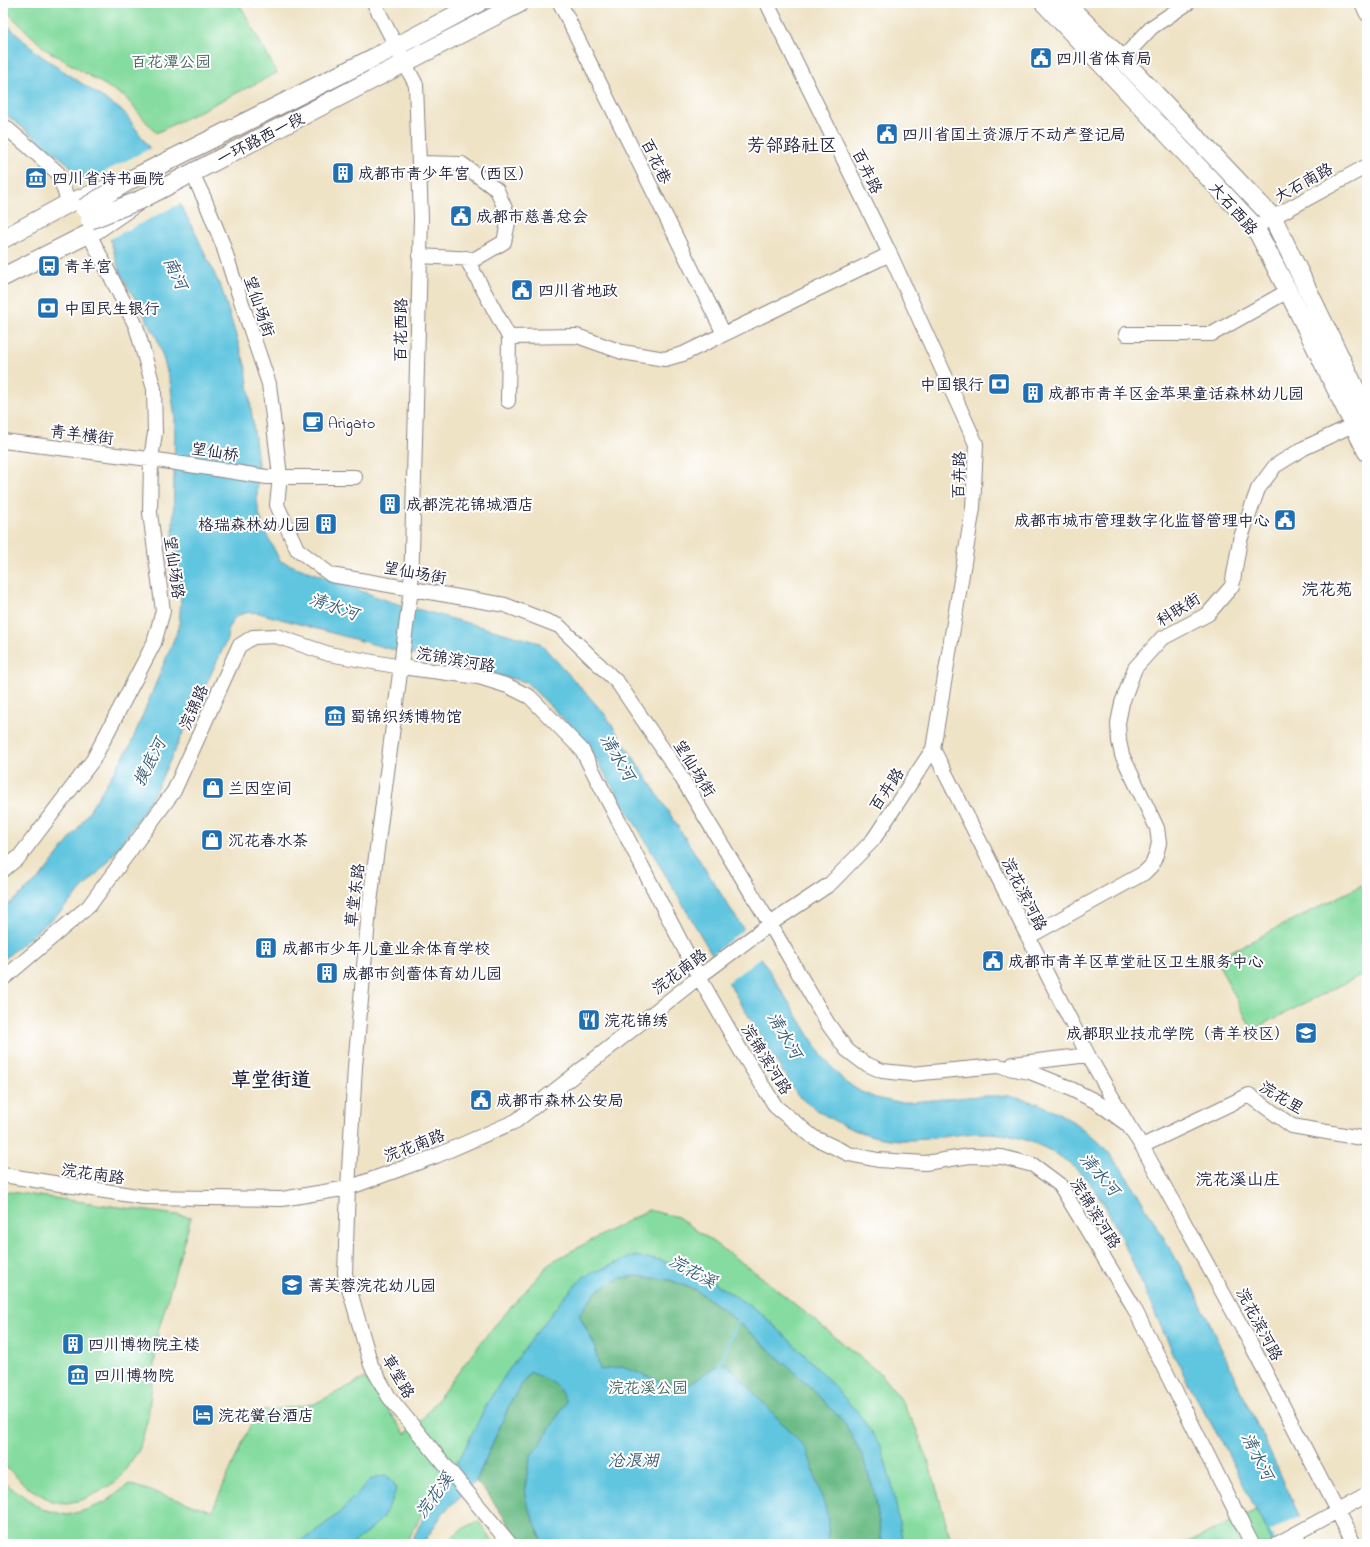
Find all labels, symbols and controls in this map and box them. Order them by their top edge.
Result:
public building icon: 四川省体育局 [1028,45,1054,71]
place label: 四川省体育局 [1056,48,1152,72]
park label: 百花潭公园 [131,51,211,75]
street label: 一环路西一段 [213,107,309,172]
public building icon: 四川省国土资源厅不动产登记局 [874,121,900,147]
place label: 四川省国土资源厅不动产登记局 [902,124,1126,148]
district label: 芳邻路社区 [747,134,837,160]
street label: 百花巷 [634,135,677,189]
street label: 百卉路 [845,145,888,199]
street label: 大石南路 [1270,158,1338,210]
building icon: 成都市青少年宫（西区） [330,160,356,186]
place label: 成都市青少年宫（西区） [358,163,534,187]
museum icon: 四川省诗书画院 [23,165,49,191]
place label: 四川省诗书画院 [52,168,164,192]
street label: 大石西路 [1202,177,1263,241]
public building icon: 成都市慈善总会 [448,203,474,229]
place label: 成都市慈善总会 [476,206,588,230]
bus stop icon: 青羊宫 [36,253,62,279]
water label: 南河 [156,253,194,297]
place label: 青羊宫 [64,256,112,280]
street label: 望仙场街 [236,272,280,341]
public building icon: 四川省地政 [509,277,535,303]
place label: 四川省地政 [538,280,618,304]
bank icon: 中国民生银行 [35,295,61,321]
place label: 中国民生银行 [64,298,160,322]
street label: 百花西路 [389,298,415,362]
bank icon: 中国银行 [986,371,1012,397]
place label: 中国银行 [920,374,984,398]
building icon: 成都市青羊区金苹果童话森林幼儿园 [1020,380,1046,406]
place label: 成都市青羊区金苹果童话森林幼儿园 [1048,383,1304,407]
cafe icon: Arigato [300,409,326,435]
place label: Arigato [328,412,375,436]
street label: 青羊横街 [49,420,115,452]
street label: 望仙桥 [189,437,240,469]
street label: 百卉路 [947,451,973,499]
building icon: 成都浣花锦城酒店 [377,491,403,517]
place label: 成都浣花锦城酒店 [406,494,534,518]
public building icon: 成都市城市管理数字化监督管理中心 [1272,507,1298,533]
place label: 成都市城市管理数字化监督管理中心 [1014,510,1270,534]
building icon: 格瑞森林幼儿园 [313,511,339,537]
place label: 格瑞森林幼儿园 [198,514,310,538]
street label: 望仙场路 [157,534,189,601]
street label: 望仙场街 [381,557,448,591]
district label: 浣花苑 [1302,578,1353,603]
water label: 清水河 [305,587,365,629]
street label: 科联街 [1152,588,1206,634]
street label: 浣锦滨河路 [414,642,497,680]
street label: 浣锦路 [174,681,216,735]
museum icon: 蜀锦织绣博物馆 [322,703,348,729]
place label: 蜀锦织绣博物馆 [350,706,462,730]
water label: 清水河 [593,729,642,789]
water label: 摸底河 [128,732,174,791]
street label: 望仙场街 [666,736,720,803]
street label: 百卉路 [864,764,911,817]
shop icon: 兰因空间 [200,775,226,801]
place label: 兰因空间 [228,778,292,802]
shop icon: 沉花春水茶 [199,827,225,853]
place label: 沉花春水茶 [228,830,308,854]
street label: 浣花滨河路 [994,854,1052,936]
street label: 草堂东路 [340,862,372,928]
building icon: 成都市少年儿童业余体育学校 [253,935,279,961]
place label: 成都市少年儿童业余体育学校 [282,938,490,962]
street label: 浣花南路 [647,944,713,1001]
public building icon: 成都市青羊区草堂社区卫生服务中心 [980,948,1006,974]
place label: 成都市青羊区草堂社区卫生服务中心 [1008,951,1264,975]
building icon: 成都市剑蕾体育幼儿园 [314,960,340,986]
place label: 成都市剑蕾体育幼儿园 [342,963,502,987]
restaurant icon: 浣花锦绣 [576,1007,602,1033]
water label: 清水河 [760,1007,809,1067]
place label: 浣花锦绣 [604,1010,668,1034]
street label: 浣锦滨河路 [734,1020,797,1100]
school or university icon: 成都职业技术学院（青羊校区） [1293,1020,1319,1046]
place label: 成都职业技术学院（青羊校区） [1066,1023,1290,1047]
district label: 草堂街道 [231,1067,311,1096]
street label: 浣花里 [1254,1076,1308,1121]
public building icon: 成都市森林公安局 [468,1087,494,1113]
place label: 成都市森林公安局 [496,1090,624,1114]
street label: 浣花南路 [381,1124,449,1170]
water label: 清水河 [1073,1148,1127,1205]
street label: 浣花南路 [59,1159,126,1191]
district label: 浣花溪山庄 [1196,1168,1281,1193]
street label: 浣锦滨河路 [1063,1174,1126,1254]
water label: 浣花溪 [664,1249,722,1296]
school or university icon: 菁芙蓉浣花幼儿园 [279,1272,305,1298]
place label: 菁芙蓉浣花幼儿园 [308,1275,436,1299]
street label: 浣花滨河路 [1229,1284,1288,1366]
building icon: 四川博物院主楼 [60,1331,86,1357]
place label: 四川博物院主楼 [88,1334,200,1358]
street label: 草堂路 [375,1350,420,1404]
museum icon: 四川博物院 [65,1362,91,1388]
place label: 四川博物院 [94,1365,174,1389]
park label: 浣花溪公园 [608,1377,688,1401]
hotel icon: 浣花黉台酒店 [190,1402,216,1428]
place label: 浣花黉台酒店 [218,1405,314,1429]
water label: 清水河 [1234,1428,1281,1488]
water label: 沧浪湖 [608,1449,660,1474]
water label: 浣花溪 [410,1467,461,1524]

